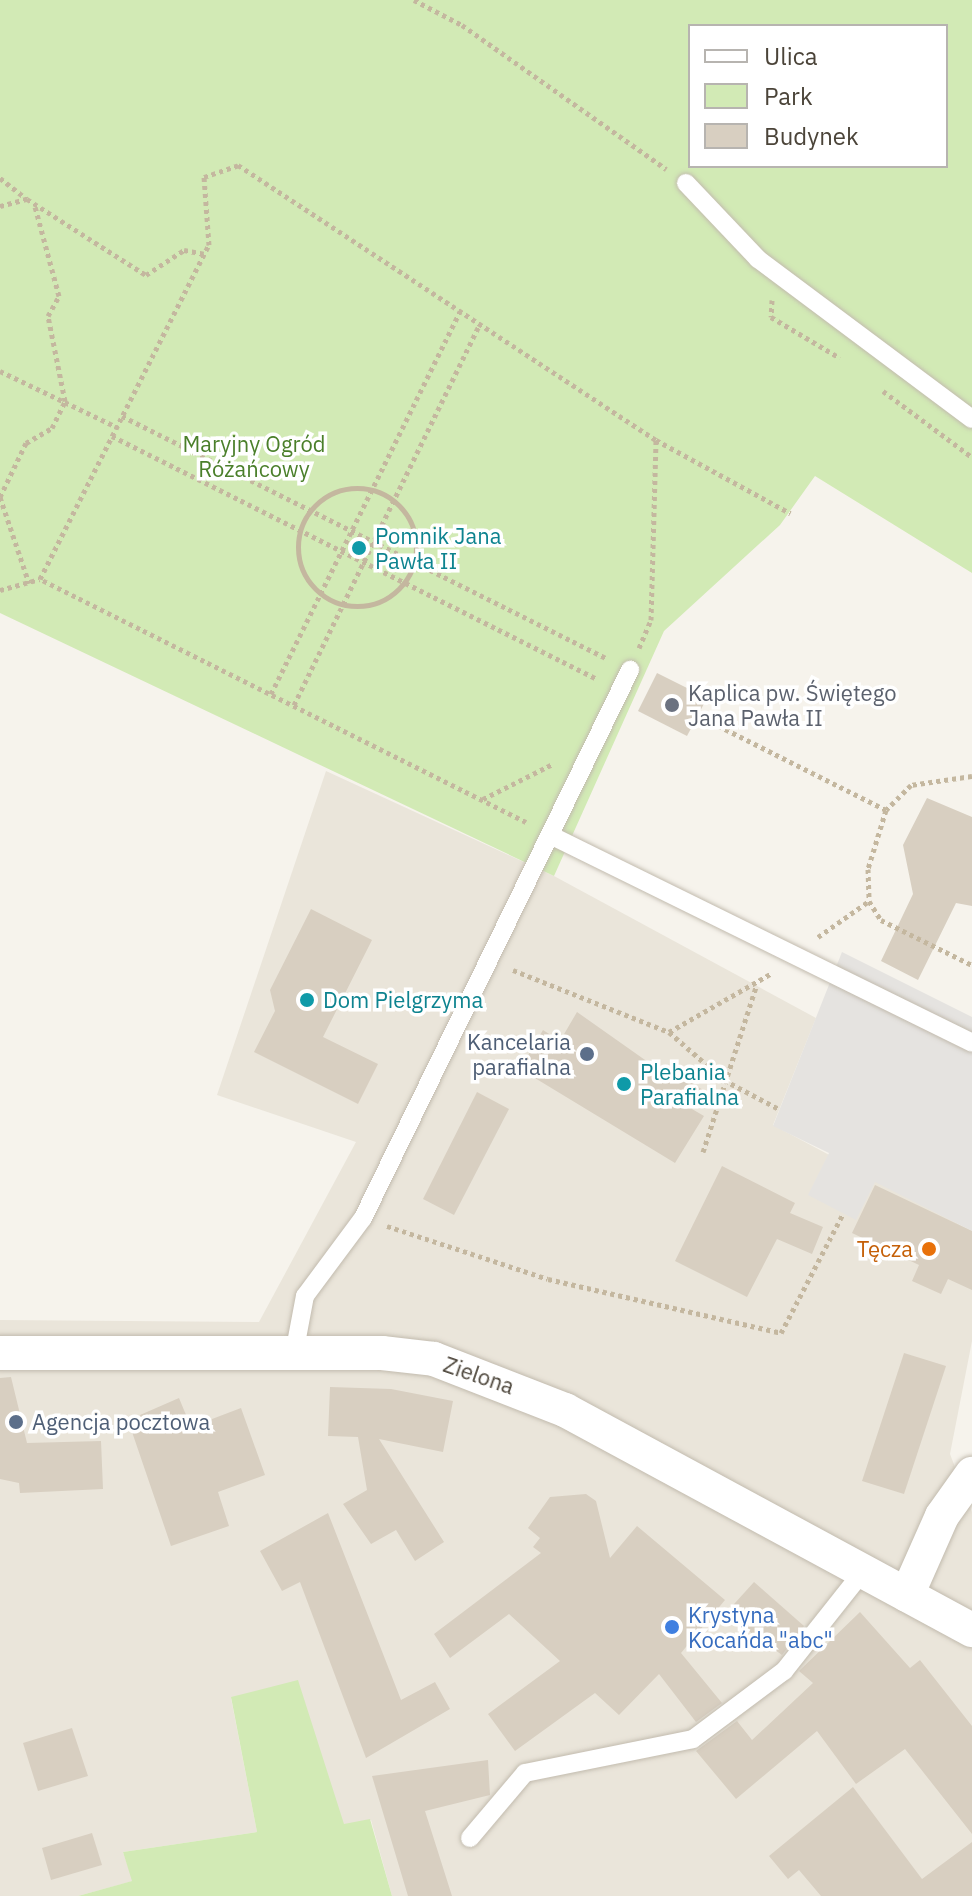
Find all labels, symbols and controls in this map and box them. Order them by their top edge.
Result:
legend [688,24,948,168]
text: Ulica [764,40,818,72]
text: Park [764,80,813,112]
text: Budynek [764,120,859,152]
park label: Maryjny Ogród Różańcowy [182,430,326,482]
place label: Pomnik Jana Pawła II [375,522,501,574]
marker: Pomnik Jana Pawła II [350,539,368,557]
place label: Kaplica pw. Świętego Jana Pawła II [688,679,896,730]
marker: Kaplica pw. Świętego Jana Pawła II [663,696,681,714]
place label: Dom Pielgrzyma [323,987,483,1013]
marker: Dom Pielgrzyma [298,991,316,1009]
place label: Kancelaria parafialna [467,1028,571,1080]
marker: Kancelaria parafialna [578,1045,596,1063]
place label: Plebania Parafialna [640,1058,739,1110]
marker: Plebania Parafialna [615,1075,633,1093]
place label: Tęcza [857,1236,913,1262]
marker: Tęcza [920,1240,938,1258]
street label: Zielona [440,1351,518,1399]
place label: Agencja pocztowa [32,1409,210,1435]
marker: Agencja pocztowa [7,1413,25,1431]
place label: Krystyna Kocańda "abc" [688,1601,833,1652]
marker: Krystyna Kocańda "abc" [663,1618,681,1636]

